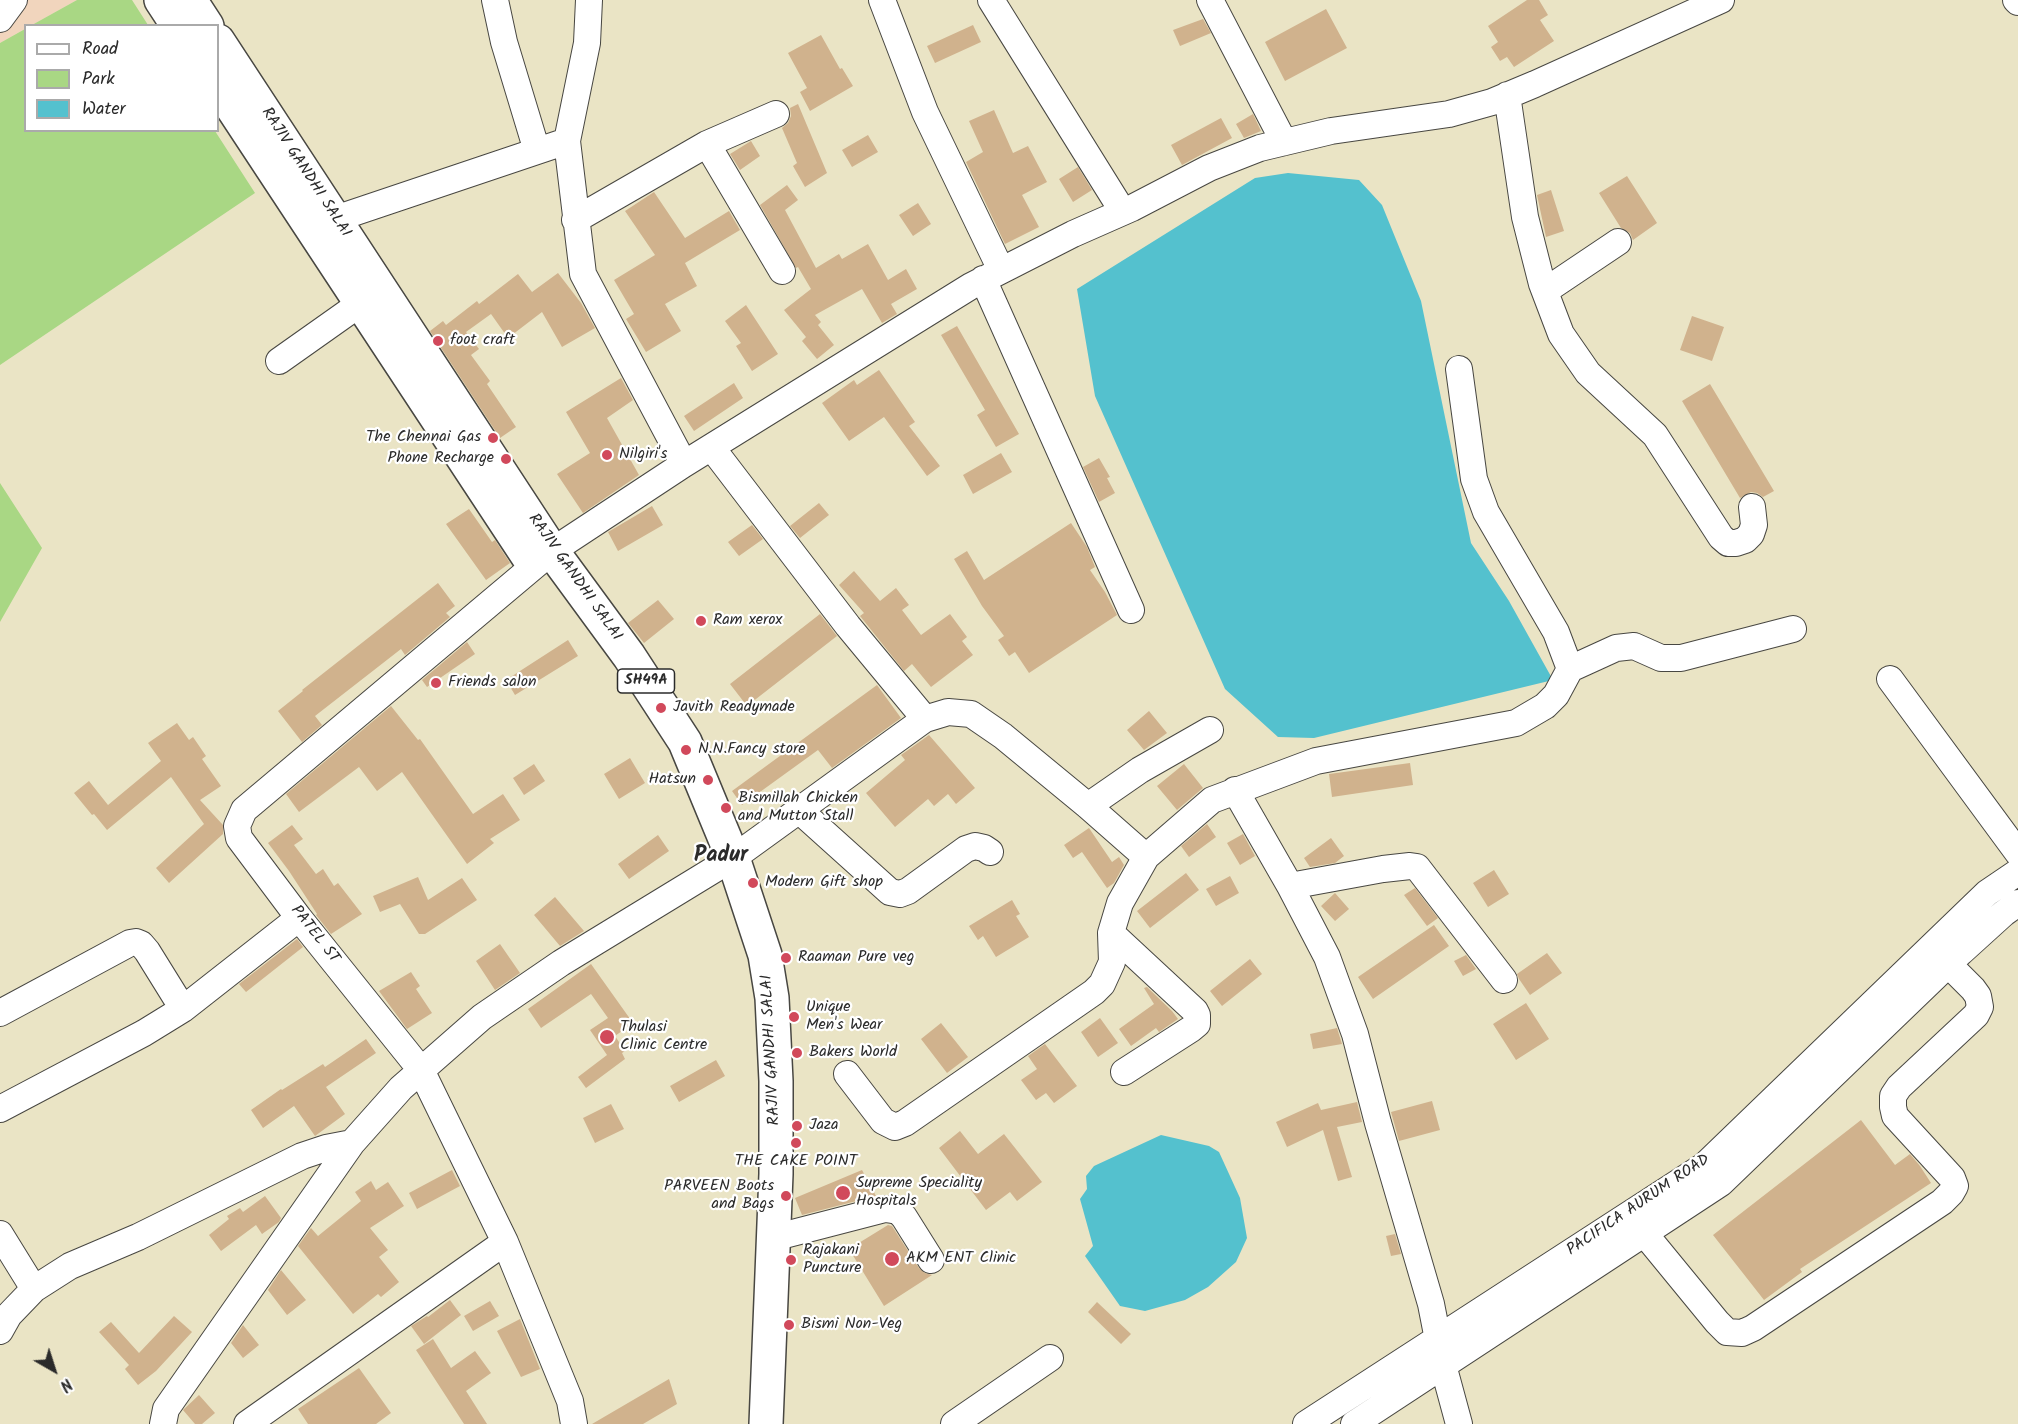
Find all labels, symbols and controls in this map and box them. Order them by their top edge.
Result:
legend [24,24,219,132]
text: Road [82,35,118,64]
text: Park [82,65,115,94]
text: Water [82,95,126,124]
street label: RAJIV GANDHI SALAI [256,105,354,241]
place label: foot craft [450,331,515,351]
marker: foot craft [431,334,445,348]
place label: The Chennai Gas [366,428,481,448]
marker: The Chennai Gas [486,431,500,445]
place label: Nilgiri's [619,445,667,465]
marker: Nilgiri's [600,448,614,462]
place label: Phone Recharge [388,449,494,469]
marker: Phone Recharge [499,452,513,466]
street label: RAJIV GANDHI SALAI [523,511,625,645]
place label: Ram xerox [713,611,782,631]
marker: Ram xerox [694,614,708,628]
road number: SH49A [618,669,674,693]
place label: Friends salon [448,673,536,693]
marker: Friends salon [429,676,443,690]
place label: Javith Readymade [673,698,795,718]
marker: Javith Readymade [654,701,668,715]
place label: N.N.Fancy store [698,740,805,760]
marker: N.N.Fancy store [679,743,693,757]
place label: Hatsun [649,770,696,790]
marker: Hatsun [701,773,715,787]
place label: Bismillah Chicken and Mutton Stall [738,789,858,827]
marker: Bismillah Chicken and Mutton Stall [719,801,733,815]
district label: Padur [694,844,748,870]
place label: Modern Gift shop [765,873,883,893]
marker: Modern Gift shop [746,876,760,890]
street label: PATEL ST [285,902,343,968]
place label: Raaman Pure veg [798,948,914,968]
marker: Raaman Pure veg [779,951,793,965]
street label: RAJIV GANDHI SALAI [758,974,786,1126]
place label: Unique Men's Wear [806,998,882,1036]
marker: Unique Men's Wear [787,1010,801,1024]
place label: Thulasi Clinic Centre [620,1018,707,1056]
marker: Thulasi Clinic Centre [598,1028,616,1046]
place label: Bakers World [809,1043,897,1063]
marker: Bakers World [790,1046,804,1060]
place label: Jaza [809,1116,839,1136]
marker: Jaza [790,1119,804,1133]
marker: THE CAKE POINT [789,1136,803,1150]
street label: PACIFICA AURUM ROAD [1564,1151,1714,1261]
place label: THE CAKE POINT [735,1152,857,1172]
place label: Supreme Speciality Hospitals [856,1174,982,1212]
place label: PARVEEN Boots and Bags [664,1177,774,1215]
marker: Supreme Speciality Hospitals [834,1184,852,1202]
marker: PARVEEN Boots and Bags [779,1189,793,1203]
place label: Rajakani Puncture [803,1241,861,1279]
place label: AKM ENT Clinic [906,1249,1016,1269]
marker: AKM ENT Clinic [883,1250,901,1268]
marker: Rajakani Puncture [784,1253,798,1267]
place label: Bismi Non-Veg [801,1315,902,1335]
marker: Bismi Non-Veg [782,1318,796,1332]
north arrow [24,1340,84,1400]
text: N [54,1371,77,1397]

